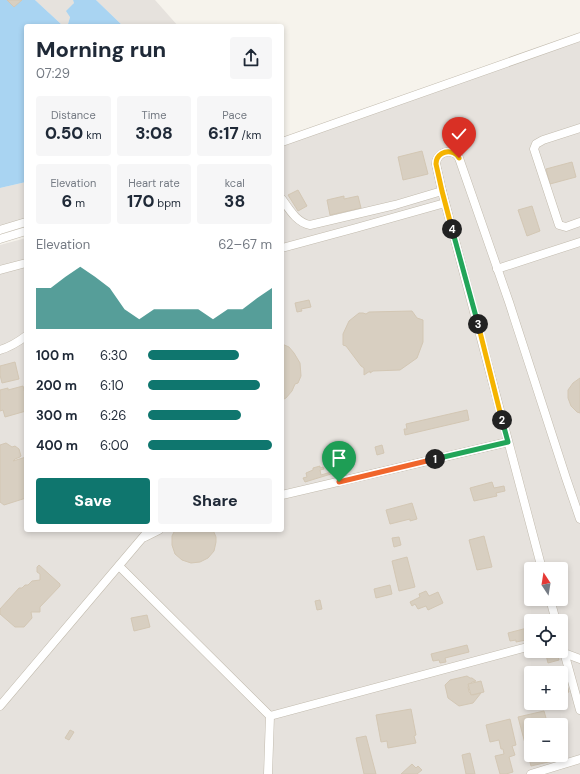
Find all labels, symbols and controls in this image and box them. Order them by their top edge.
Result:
text: Morning run [36,35,166,64]
button: share [230,37,272,79]
text: 07:29 [36,65,70,82]
text: Distance [51,108,96,122]
text: Time [142,108,166,122]
text: Pace [222,108,247,122]
pin [442,117,476,158]
text: 0.50 [45,122,83,144]
text: 3:08 [135,122,173,144]
text: 6:17 [208,122,239,144]
icon: check [448,123,470,145]
text: km [83,128,102,142]
text: /km [239,128,261,142]
text: Elevation [50,176,96,190]
text: Heart rate [128,176,180,190]
text: kcal [225,176,245,190]
text: 6 [62,190,72,212]
text: 170 [127,190,154,212]
text: 38 [224,190,245,212]
text: m [72,196,85,210]
text: bpm [154,196,181,210]
pin: 4 [442,219,462,239]
text: 4 [448,222,456,236]
text: Elevation [36,236,90,253]
text: 62–67 m [218,236,272,253]
pin: 3 [468,314,488,334]
text: 3 [475,317,481,331]
text: 100 m [36,347,74,364]
text: 6:30 [100,347,127,364]
text: 200 m [36,377,77,394]
text: 6:10 [100,377,124,394]
text: 300 m [36,407,77,424]
text: 6:26 [100,407,126,424]
pin: 2 [492,410,512,430]
text: 2 [499,413,505,427]
text: 400 m [36,437,78,454]
text: 6:00 [100,437,129,454]
pin [322,441,356,482]
icon: arrive [328,447,350,469]
pin: 1 [425,449,445,469]
text: 1 [433,452,437,466]
button: Save [36,478,150,524]
button: Share [158,478,272,524]
north arrow [524,562,568,606]
map controls [524,562,568,762]
button: locate [524,614,568,658]
button: + [524,666,568,710]
button: − [524,718,568,762]

